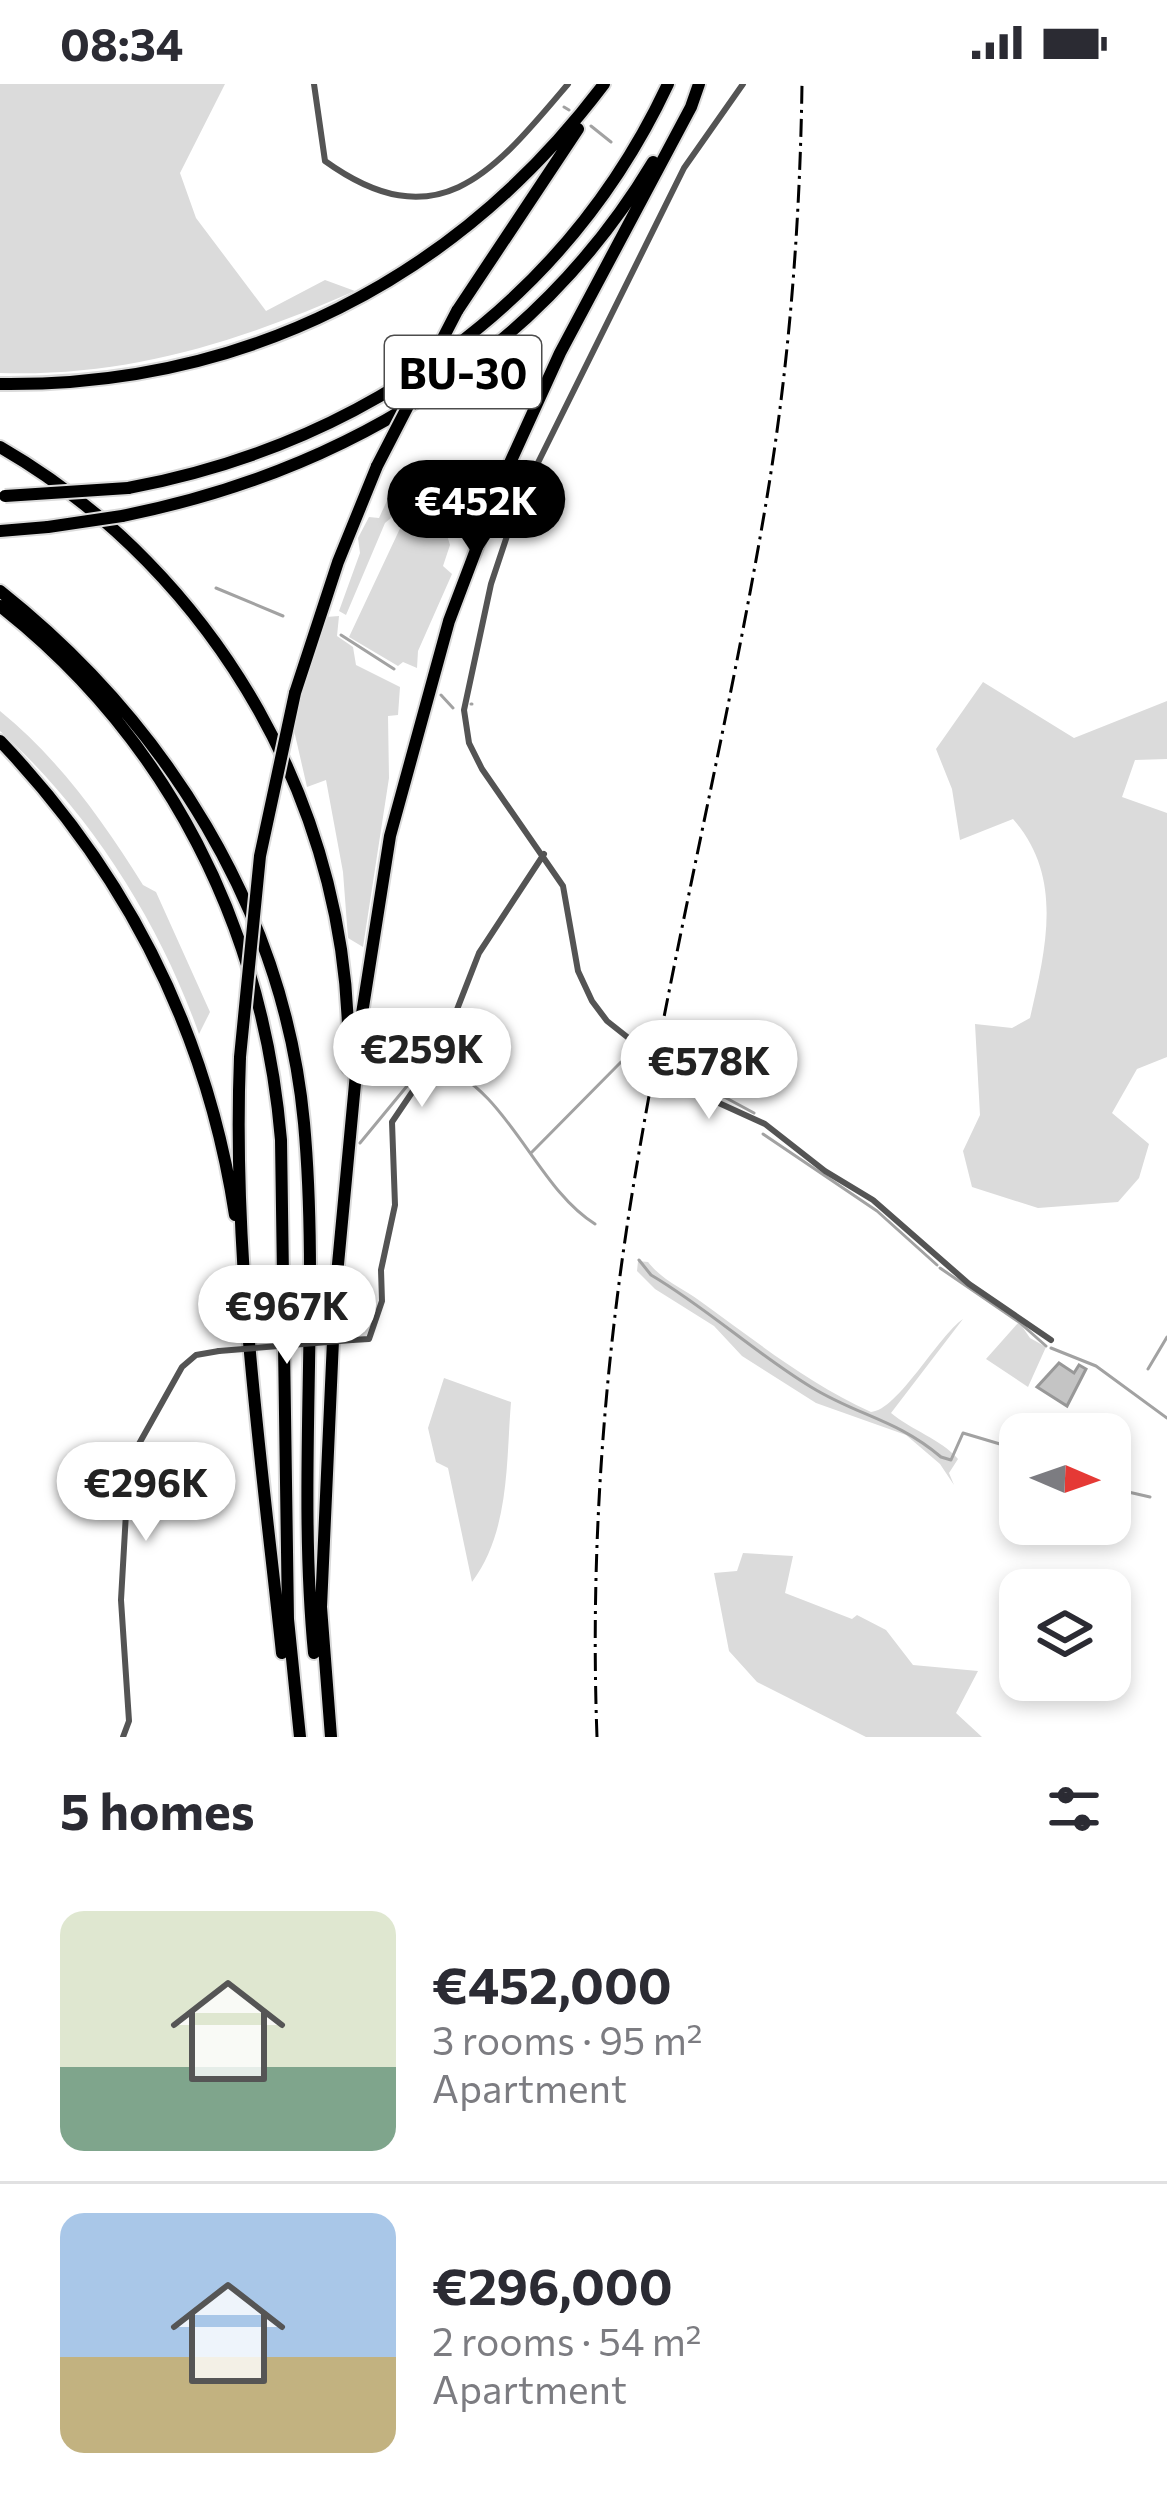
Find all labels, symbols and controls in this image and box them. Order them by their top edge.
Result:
text: 08:34 [60,15,183,70]
road number: BU-30 [385,336,541,408]
pin: €452K [392,460,560,562]
text: €452K [414,475,538,523]
pin: €259K [338,1008,506,1110]
pin: €578K [625,1020,793,1122]
text: €259K [360,1023,484,1071]
text: €578K [648,1035,770,1083]
pin: €967K [203,1265,371,1367]
text: €967K [225,1280,349,1328]
north arrow [999,1413,1131,1545]
map controls [999,1413,1131,1701]
pin: €296K [62,1442,230,1544]
text: €296K [84,1457,208,1505]
button: layers [999,1569,1131,1701]
icon: filters [1041,1776,1107,1842]
text: 5 homes [60,1778,255,1841]
text: €452,000 [432,1952,672,2015]
icon: home [156,1959,300,2103]
text: 3 rooms · 95 m² [432,2015,702,2063]
text: Apartment [432,2063,627,2111]
text: €296,000 [432,2253,673,2316]
icon: home [156,2261,300,2405]
text: 2 rooms · 54 m² [432,2316,702,2364]
text: Apartment [432,2364,627,2412]

